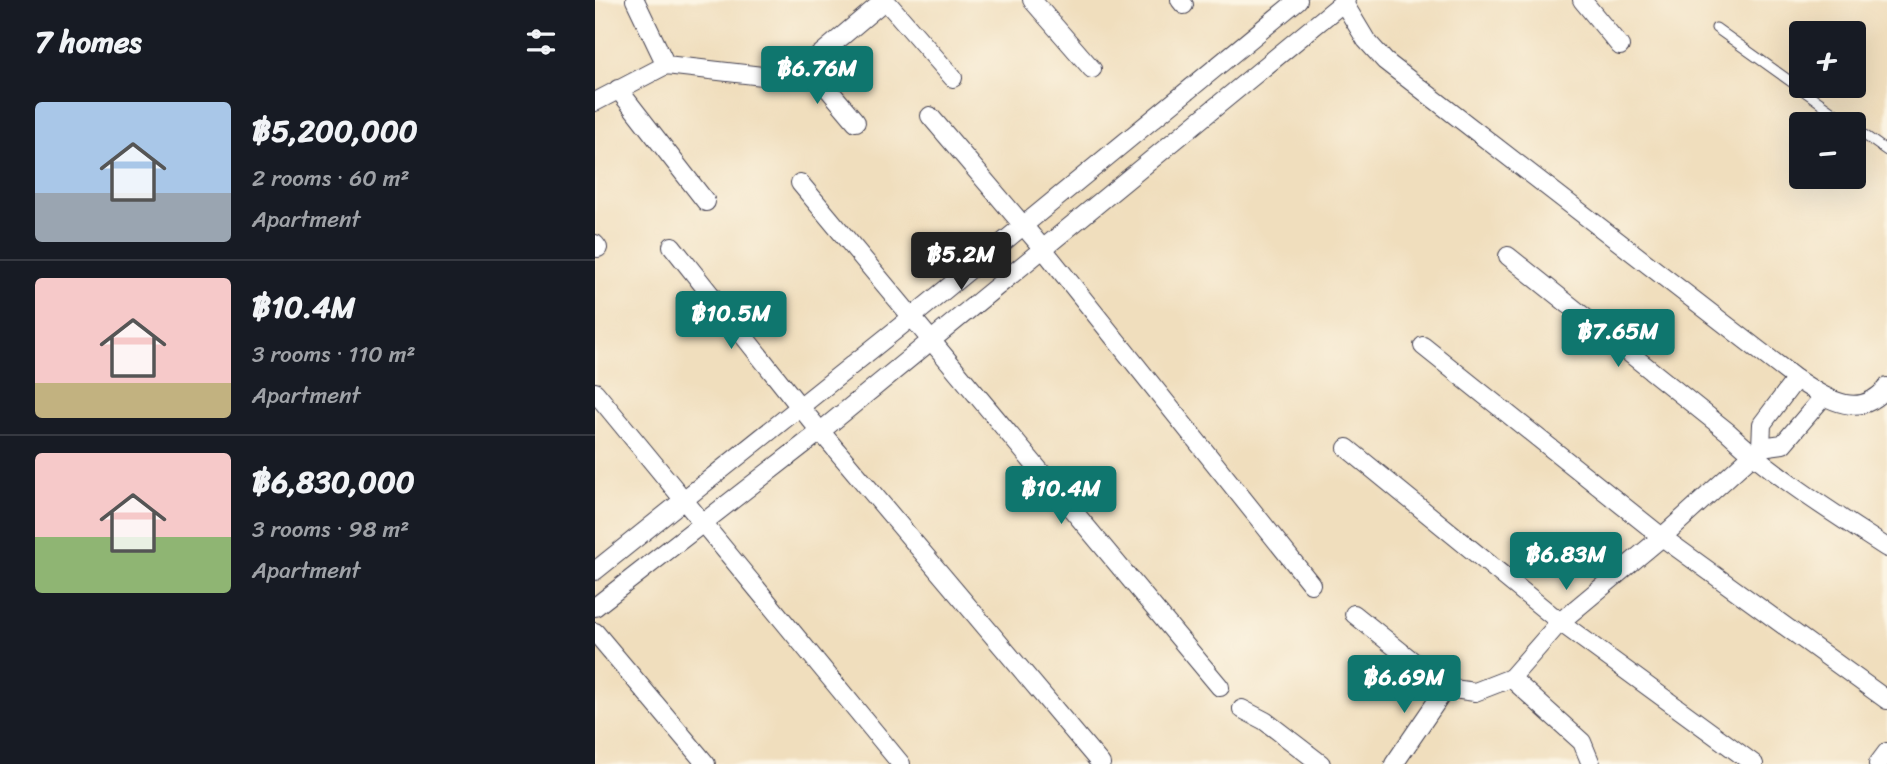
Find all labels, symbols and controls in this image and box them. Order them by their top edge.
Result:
text: 7 homes [35,15,142,69]
map controls [1789,21,1866,189]
button: + [1789,21,1866,98]
icon: filters [522,23,560,61]
pin: ฿6.76M [760,46,874,106]
text: ฿6.76M [777,48,857,89]
text: ฿5,200,000 [252,104,418,158]
button: − [1789,112,1866,189]
icon: home [91,130,175,214]
text: 2 rooms · 60 m² [252,158,410,199]
text: Apartment [252,199,361,240]
pin: ฿5.2M [912,232,1010,292]
text: ฿5.2M [927,234,995,275]
text: ฿10.4M [252,280,355,334]
pin: ฿10.5M [674,292,788,351]
text: ฿10.5M [692,293,770,334]
icon: home [91,306,175,390]
pin: ฿7.65M [1561,310,1675,369]
text: ฿7.65M [1578,311,1658,352]
text: 3 rooms · 110 m² [252,334,416,375]
text: Apartment [252,375,361,416]
text: ฿6,830,000 [252,455,415,509]
pin: ฿10.4M [1004,466,1118,526]
text: ฿10.4M [1021,468,1101,509]
icon: home [91,481,175,565]
text: 3 rooms · 98 m² [252,509,409,550]
pin: ฿6.83M [1509,532,1623,592]
text: ฿6.83M [1526,534,1606,575]
text: Apartment [252,550,361,591]
pin: ฿6.69M [1347,656,1461,715]
text: ฿6.69M [1364,657,1444,698]

